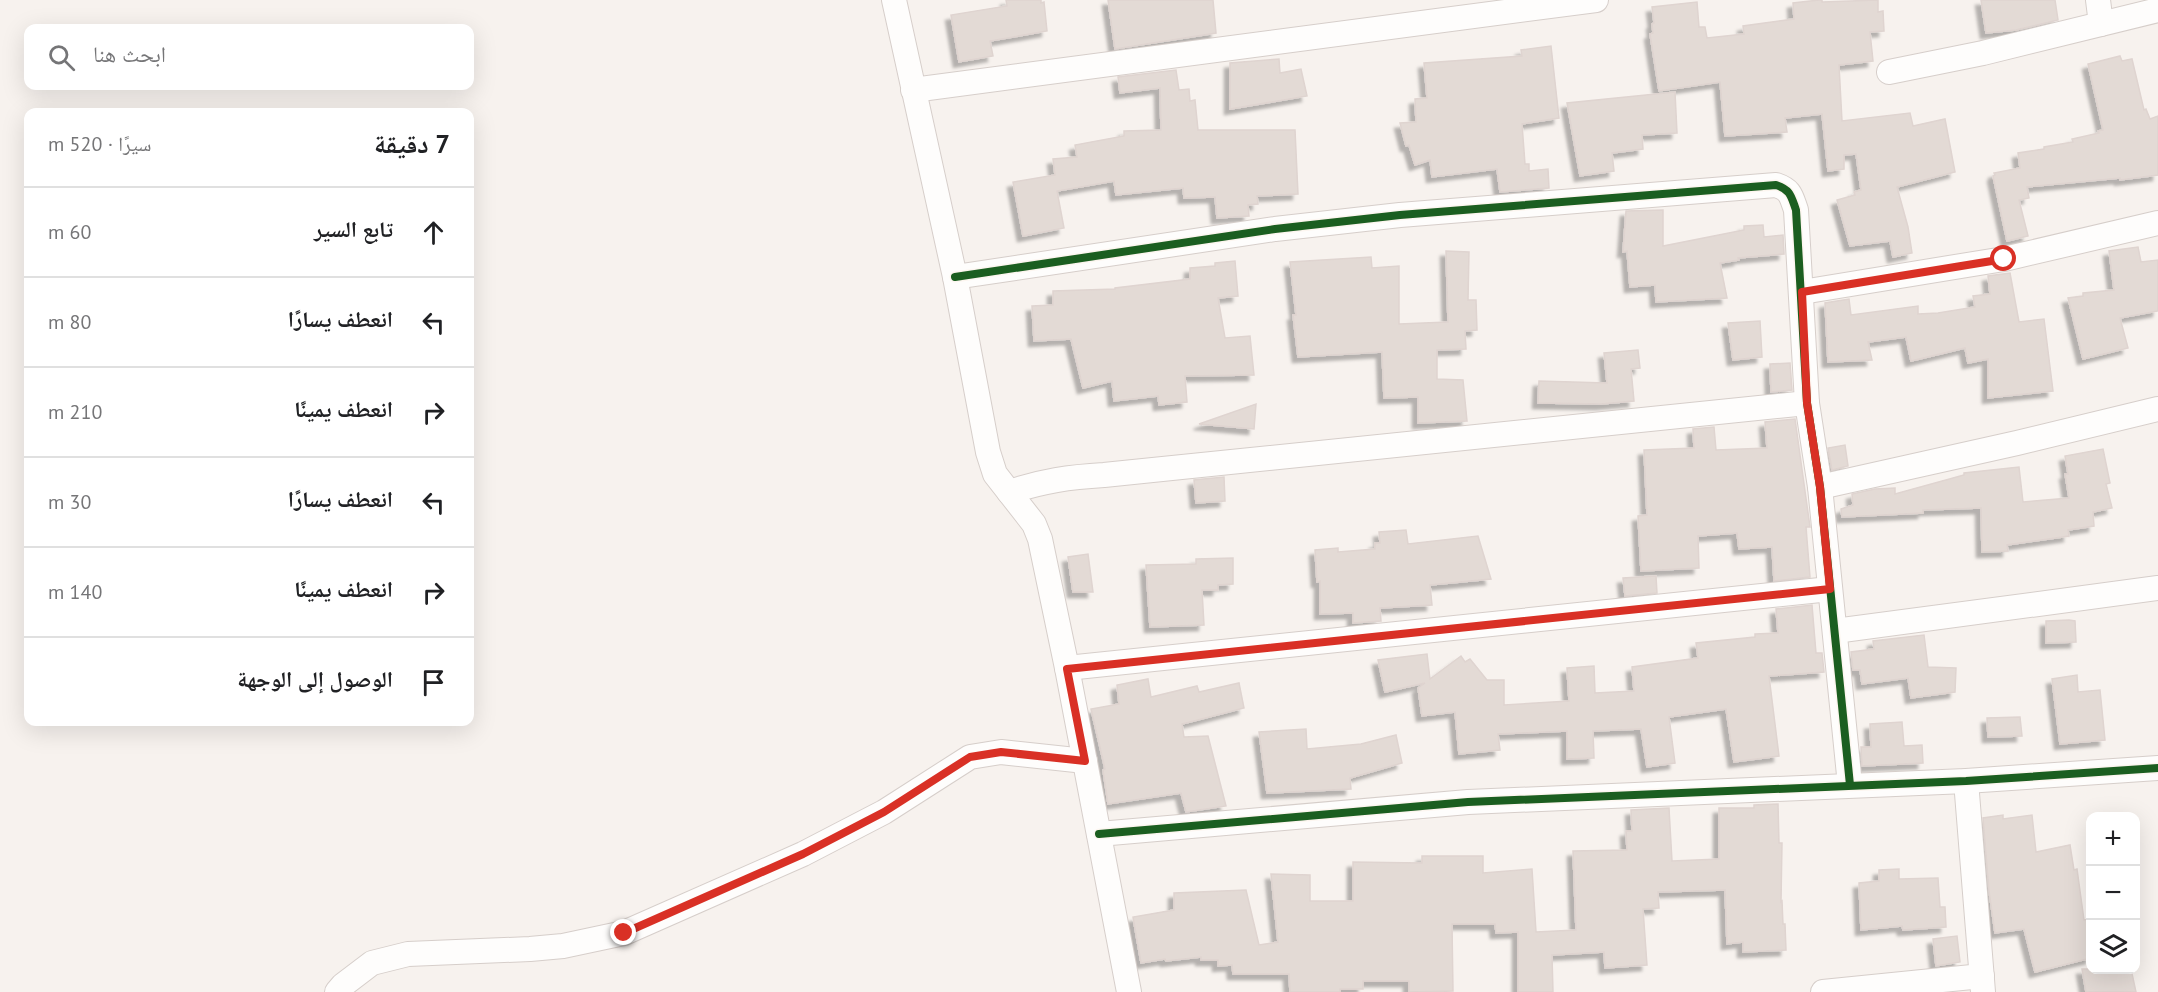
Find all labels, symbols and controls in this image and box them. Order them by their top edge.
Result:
search box [24,24,474,90]
text: ابحث هنا [93,40,166,68]
icon: search [45,41,78,74]
text: 7 دقيقة [374,127,450,160]
text: سيرًا · 520 m [48,131,152,157]
text: تابع السير [314,215,393,243]
icon: ahead [417,216,450,249]
text: 60 m [48,219,91,245]
route start [1990,245,2016,271]
text: انعطف يسارًا [288,305,393,333]
icon: left [417,306,450,339]
text: 80 m [48,309,91,335]
text: انعطف يمينًا [294,395,393,423]
icon: right [417,396,450,429]
text: 210 m [48,399,102,425]
text: انعطف يسارًا [288,485,393,513]
icon: left [417,486,450,519]
text: 30 m [48,489,91,515]
text: انعطف يمينًا [294,575,393,603]
icon: right [417,576,450,609]
text: 140 m [48,579,102,605]
text: الوصول إلى الوجهة [237,665,393,693]
icon: arrive [417,666,450,699]
map controls [2086,812,2140,974]
button: + [2086,812,2140,866]
button: − [2086,866,2140,920]
route end [610,919,636,945]
button: layers [2086,920,2140,974]

